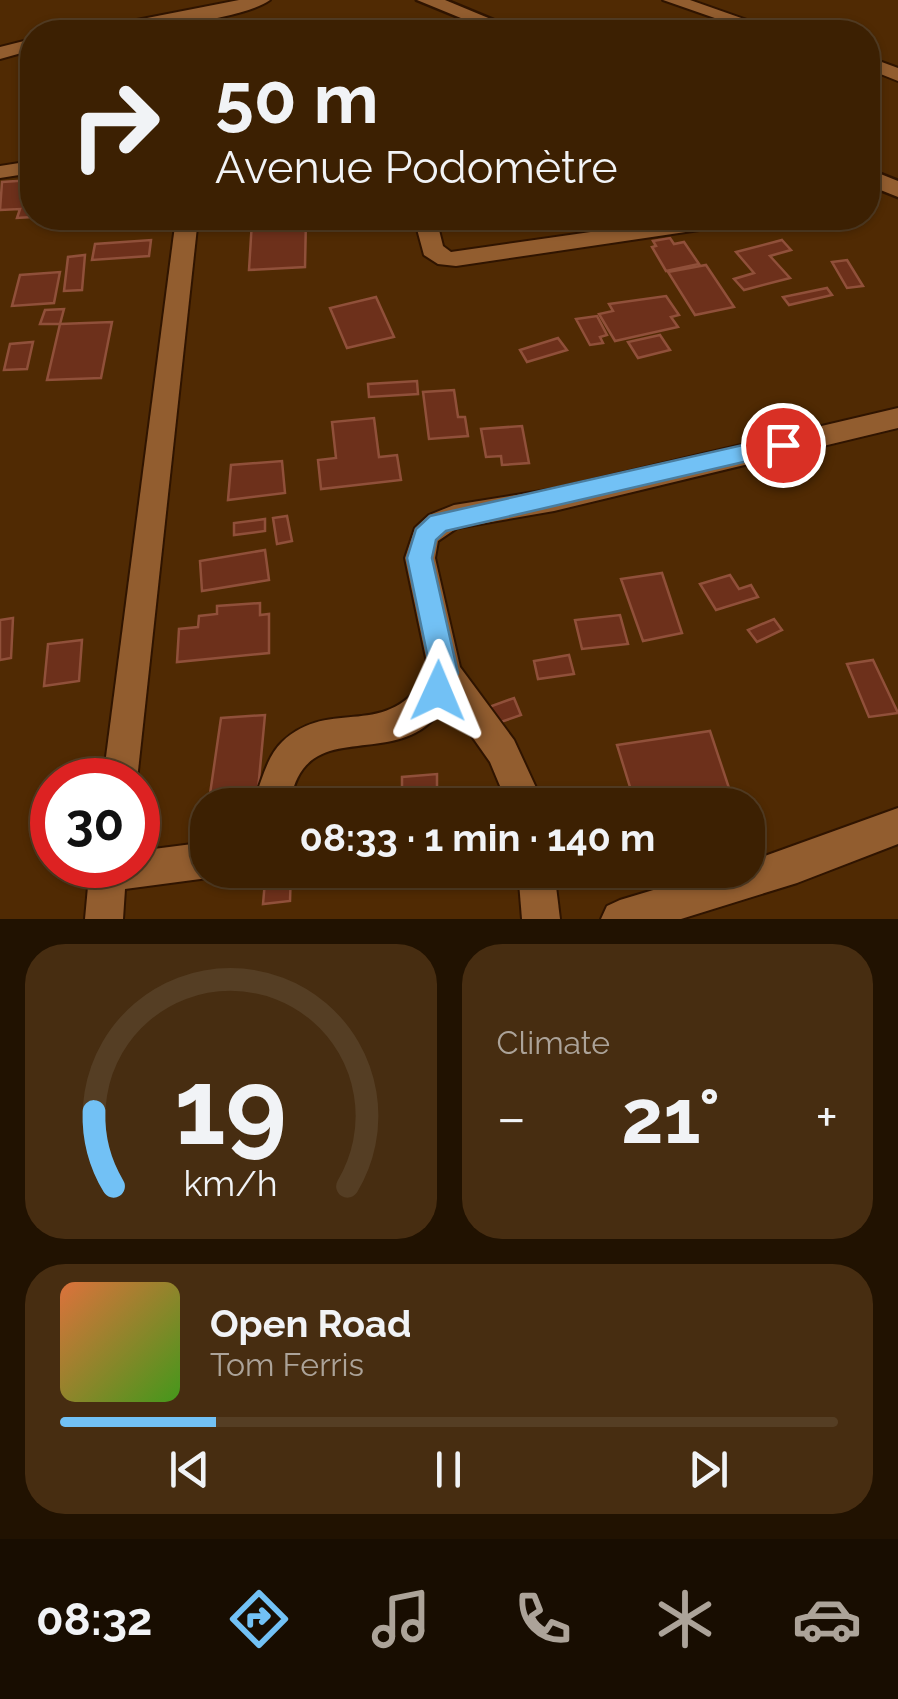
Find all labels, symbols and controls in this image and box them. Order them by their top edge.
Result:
text: 50 m [215,57,379,139]
icon: right [50,60,180,190]
text: Avenue Podomètre [215,141,618,194]
pin [741,403,826,488]
icon: arrive [756,418,811,473]
position arrow [386,639,490,743]
speed limit sign: 30 [30,758,160,888]
text: 08:33 · 1 min · 140 m [300,815,655,860]
text: Climate [497,1024,610,1061]
text: 19 [174,1046,287,1168]
text: 21° [621,1072,720,1161]
text: − [497,1085,526,1150]
text: + [815,1085,838,1150]
text: km/h [184,1162,278,1204]
text: Open Road [210,1301,411,1346]
text: Tom Ferris [210,1346,364,1383]
icon: previous [162,1442,217,1497]
icon: pause [421,1442,476,1497]
icon: next [681,1442,736,1497]
icon: directions [224,1584,294,1654]
icon: music [366,1584,436,1654]
icon: phone [508,1584,578,1654]
icon: climate [650,1584,720,1654]
icon: car [792,1584,862,1654]
text: 08:32 [36,1593,152,1646]

